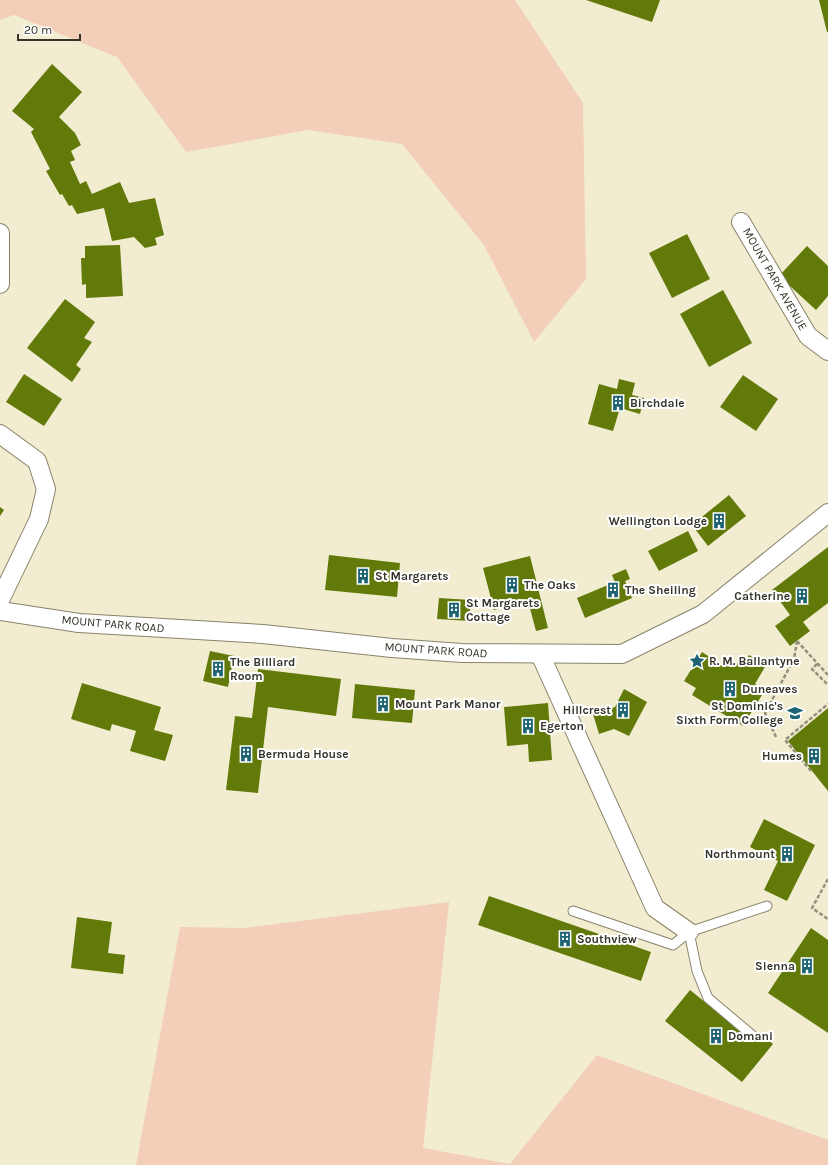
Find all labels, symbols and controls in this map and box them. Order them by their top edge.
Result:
scale bar [18,16,80,42]
text: 20 m [24,23,52,37]
street label: MOUNT PARK AVENUE [740,225,810,333]
building icon: Birchdale [609,394,627,412]
place label: Birchdale [630,396,685,410]
building icon: Wellington Lodge [710,512,728,530]
place label: Wellington Lodge [609,514,707,528]
building icon: St Margarets [354,567,372,585]
place label: St Margarets [375,569,449,583]
building icon: The Oaks [503,576,521,594]
place label: The Oaks [524,578,576,592]
building icon: The Sheiling [604,581,622,599]
place label: The Sheiling [625,583,696,597]
building icon: Catherine [793,587,811,605]
place label: Catherine [734,589,790,603]
place label: St Margarets Cottage [466,596,540,624]
building icon: St Margarets Cottage [445,601,463,619]
street label: MOUNT PARK ROAD [61,613,165,635]
street label: MOUNT PARK ROAD [384,639,488,661]
place icon: R. M. Ballantyne [688,652,706,670]
place label: R. M. Ballantyne [709,654,800,668]
place label: The Billiard Room [230,655,295,683]
building icon: The Billiard Room [209,660,227,678]
building icon: Duneaves [721,680,739,698]
place label: Duneaves [742,682,798,696]
building icon: Mount Park Manor [374,695,392,713]
place label: Mount Park Manor [395,697,501,711]
place label: St Dominic's Sixth Form College [676,699,783,727]
building icon: Hillcrest [614,701,632,719]
place label: Hillcrest [563,703,611,717]
school or university icon: St Dominic's Sixth Form College [786,704,804,722]
building icon: Egerton [519,717,537,735]
place label: Egerton [540,719,584,733]
building icon: Bermuda House [237,745,255,763]
place label: Bermuda House [258,747,349,761]
building icon: Humes [805,747,823,765]
place label: Humes [762,749,802,763]
building icon: Northmount [778,845,796,863]
place label: Northmount [705,847,775,861]
building icon: Southview [556,930,574,948]
place label: Southview [577,932,637,946]
building icon: Sienna [798,957,816,975]
place label: Sienna [755,959,795,973]
building icon: Domani [707,1027,725,1045]
place label: Domani [728,1029,773,1043]

